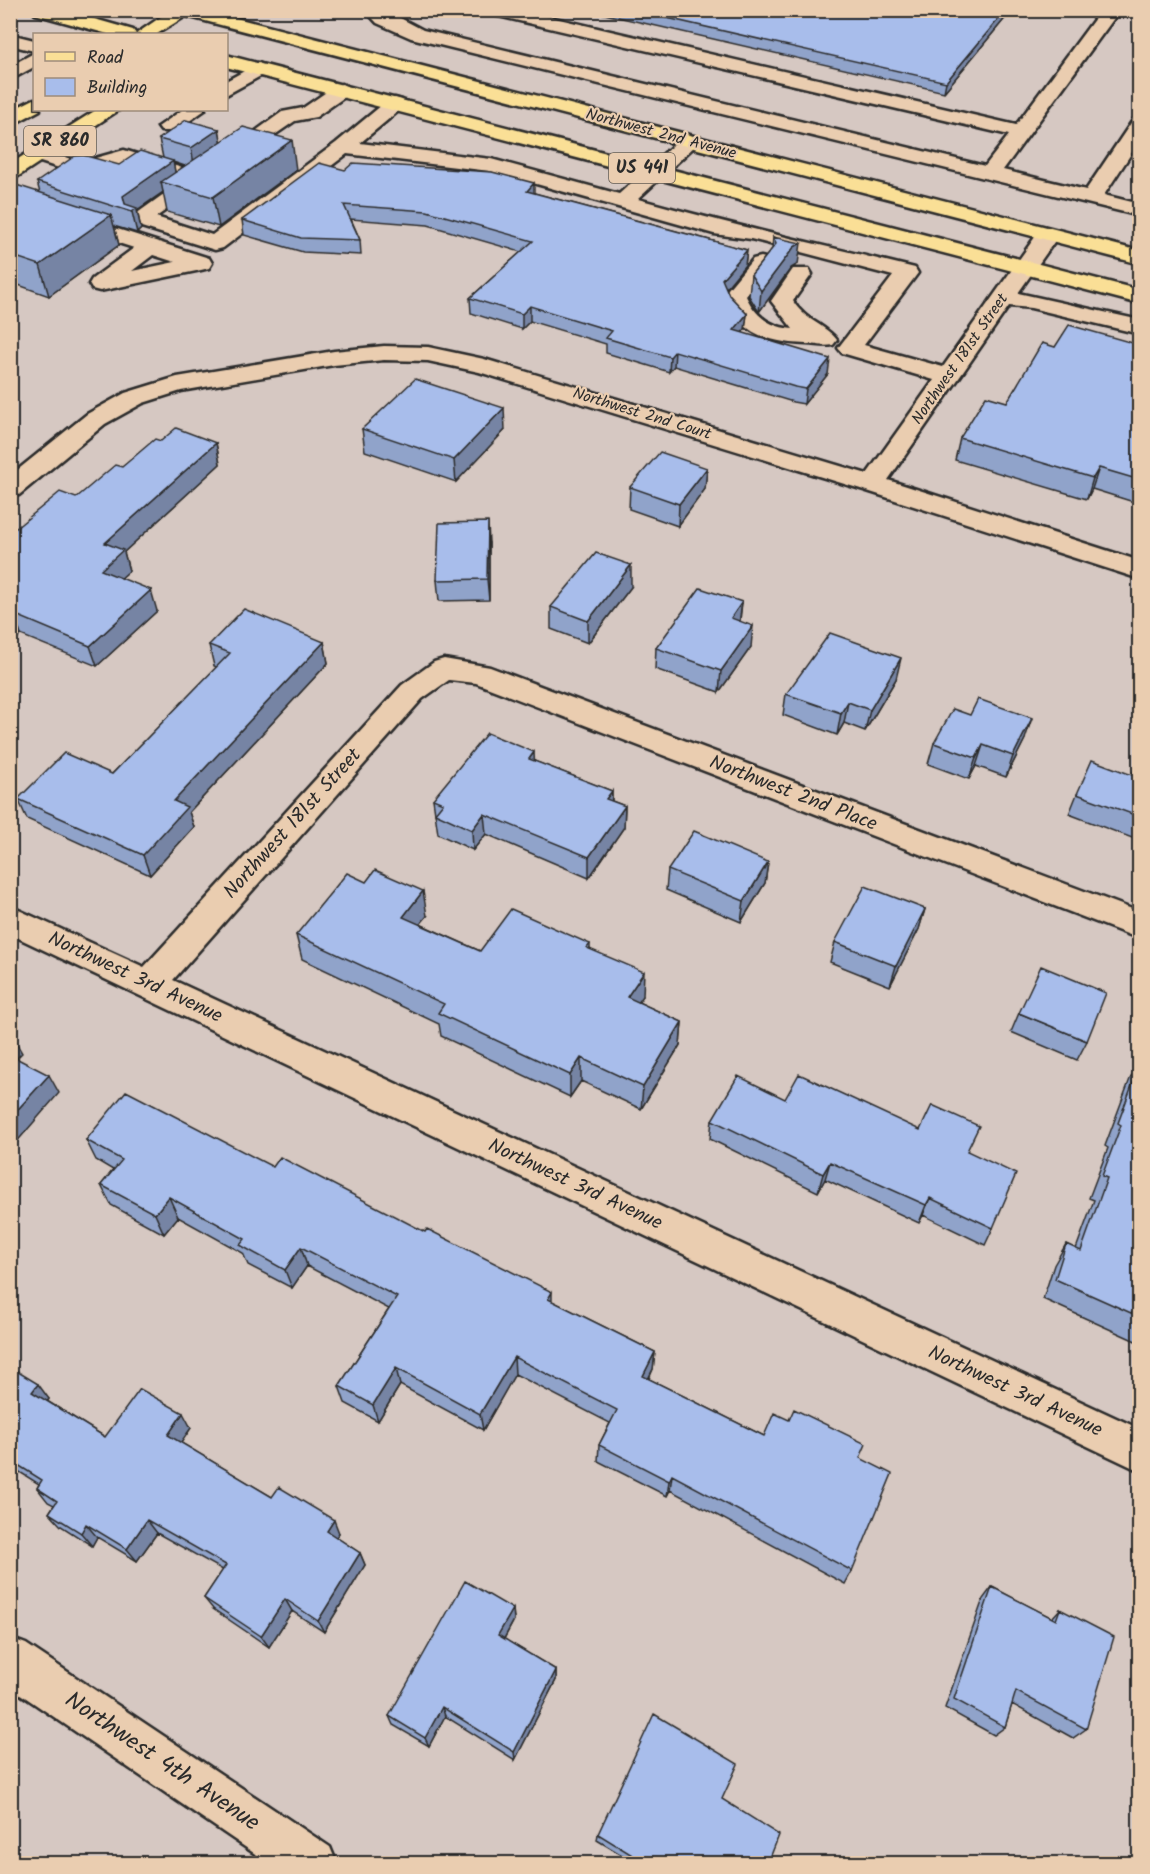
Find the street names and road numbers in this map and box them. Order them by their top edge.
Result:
street label: Northwest 2nd Avenue [583,102,739,166]
road number: SR 860 [24,126,96,156]
road number: US 441 [609,153,675,183]
street label: Northwest 181st Street [905,288,1015,430]
street label: Northwest 2nd Court [570,381,715,447]
street label: Northwest 181st Street [216,741,370,907]
street label: Northwest 2nd Place [704,747,882,841]
street label: Northwest 3rd Avenue [42,923,228,1033]
street label: Northwest 3rd Avenue [482,1130,668,1240]
street label: Northwest 3rd Avenue [922,1337,1108,1447]
street label: Northwest 4th Avenue [56,1682,268,1842]

